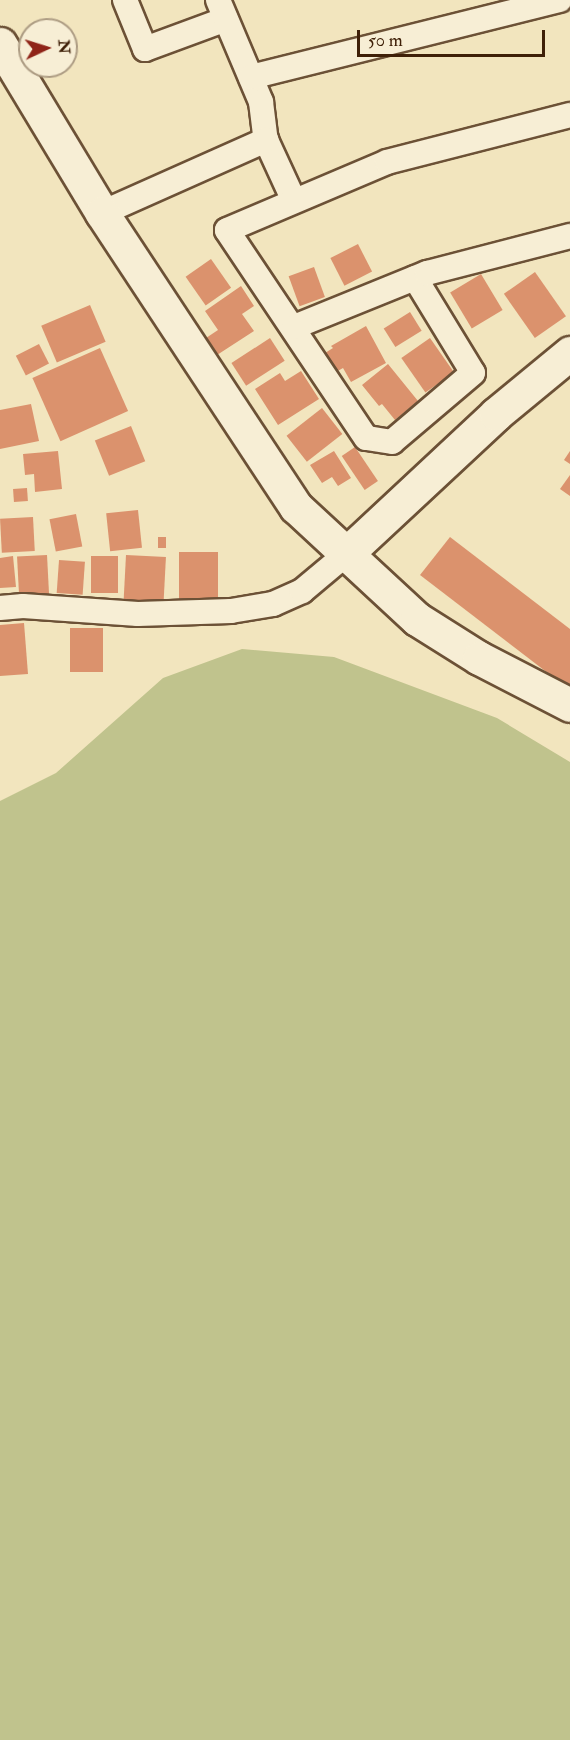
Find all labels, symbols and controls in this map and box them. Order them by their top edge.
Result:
north arrow [18,18,78,78]
scale bar [360,18,548,56]
text: 50 m [368,29,403,52]
text: N [53,39,74,55]

